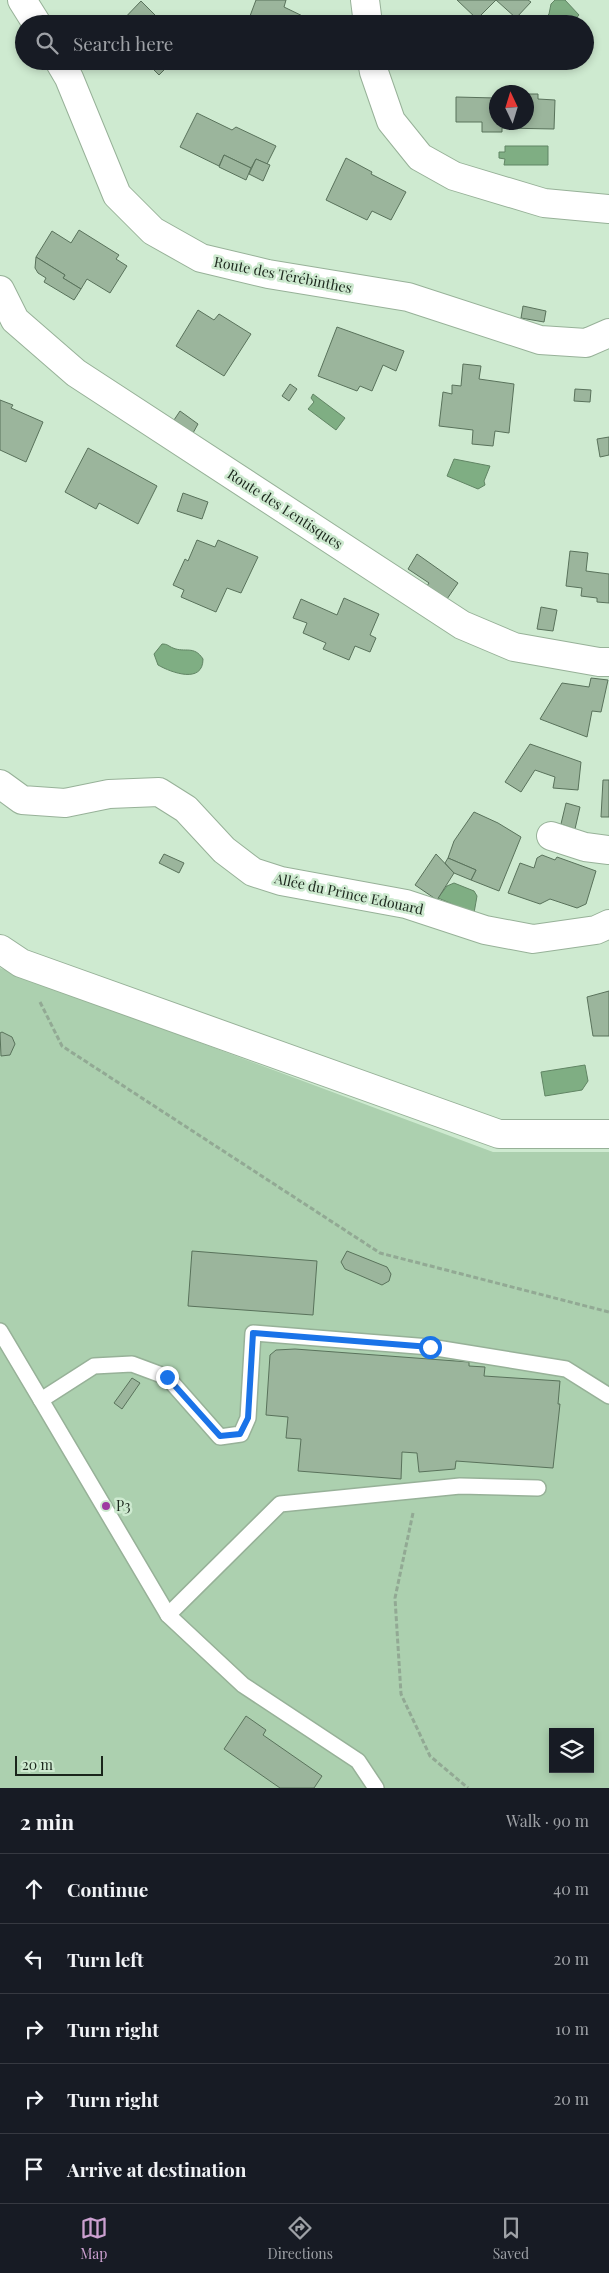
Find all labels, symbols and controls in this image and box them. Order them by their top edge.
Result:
search box [15,15,594,70]
icon: search [33,29,61,57]
text: Search here [73,30,173,56]
north arrow [489,85,534,130]
street label: Route des Térébinthes [213,252,354,297]
street label: Route des Lentisques [224,464,347,553]
street label: Allée du Prince Edouard [272,868,425,919]
route start [419,1336,442,1359]
route end [156,1366,179,1389]
place label: P3 [116,1496,131,1515]
marker: P3 [100,1500,112,1512]
map controls [549,1728,594,1773]
button: layers [549,1728,594,1773]
scale bar [15,1753,102,1776]
text: 20 m [22,1755,53,1774]
text: 2 min [20,1807,74,1835]
text: Walk · 90 m [506,1810,589,1831]
icon: ahead [20,1875,48,1903]
text: Continue [67,1876,148,1902]
text: 40 m [553,1878,589,1899]
icon: left [20,1945,48,1973]
text: Turn left [67,1946,144,1972]
text: 20 m [554,1948,589,1969]
icon: right [20,2015,48,2043]
text: Turn right [67,2016,159,2042]
text: 10 m [555,2018,589,2039]
icon: right [20,2085,48,2113]
text: Turn right [67,2086,159,2112]
text: 20 m [554,2088,589,2109]
icon: arrive [20,2155,48,2183]
text: Arrive at destination [67,2156,247,2182]
tab: Map [80,2214,108,2263]
tab: Directions [268,2214,333,2263]
tab: Saved [493,2214,529,2263]

